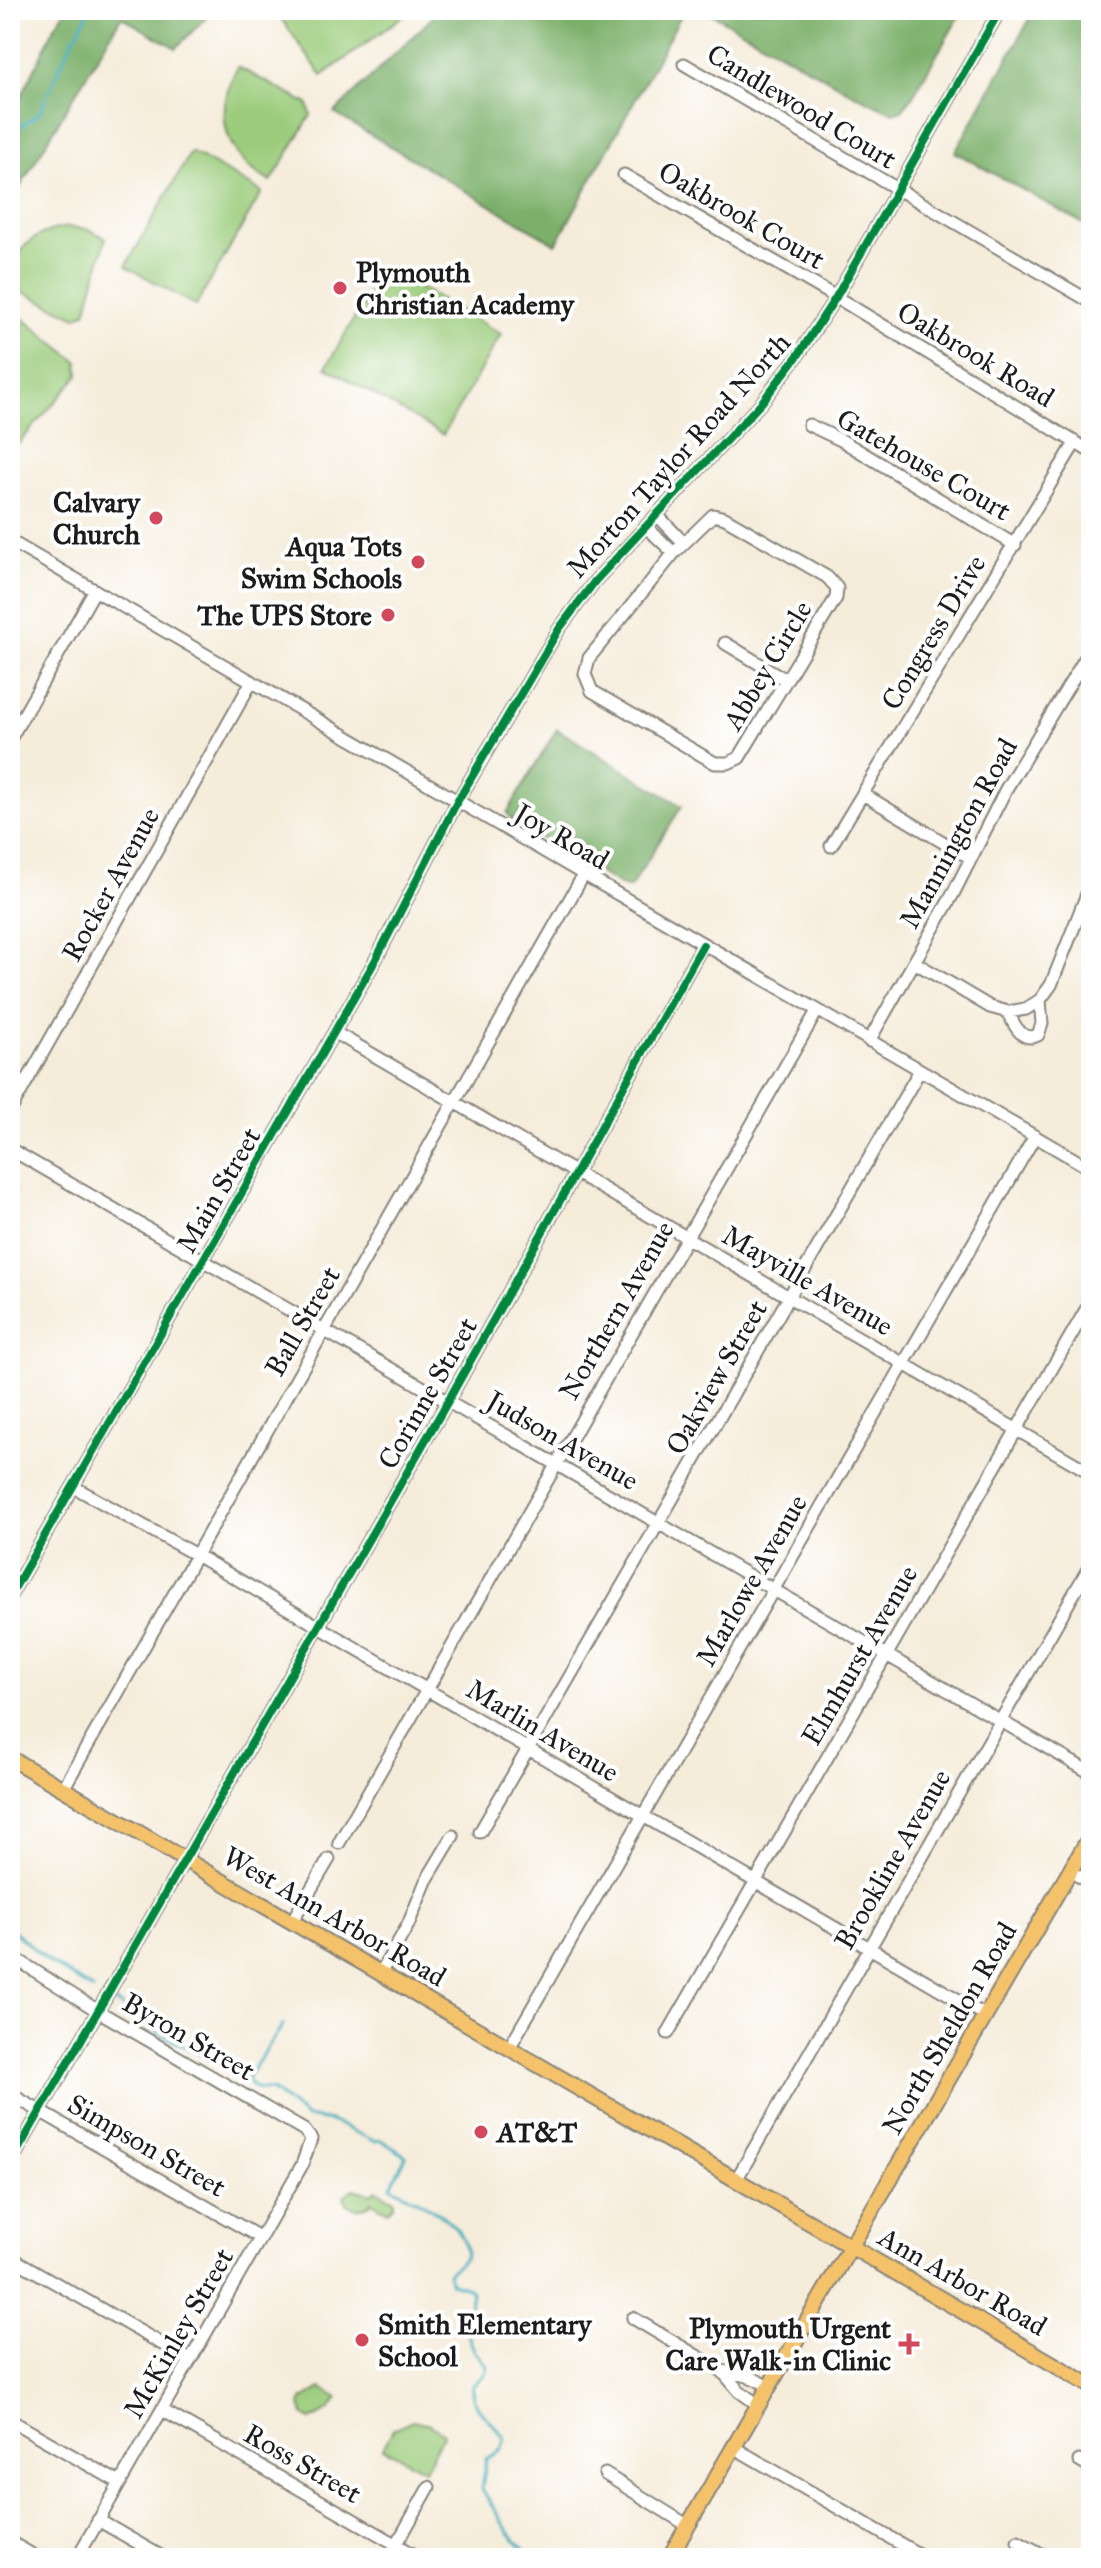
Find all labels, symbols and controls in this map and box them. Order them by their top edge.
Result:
street label: Candlewood Court [701,36,903,177]
street label: Oakbrook Court [652,154,831,277]
place label: Plymouth Christian Academy [356,255,575,322]
marker: Plymouth Christian Academy [331,279,349,297]
street label: Oakbrook Road [891,294,1061,415]
street label: Morton Taylor Road North [559,325,798,585]
street label: Gatehouse Court [831,400,1017,528]
place label: Calvary Church [53,485,141,552]
marker: Calvary Church [147,509,165,527]
place label: Aqua Tots Swim Schools [241,529,402,596]
street label: Congress Drive [873,548,993,716]
marker: Aqua Tots Swim Schools [409,553,427,571]
street label: Abbey Circle [715,594,820,737]
place label: The UPS Store [197,598,372,633]
marker: The UPS Store [379,606,397,624]
street label: Mannington Road [892,732,1025,934]
street label: Joy Road [506,794,615,877]
street label: Rocker Avenue [54,801,167,967]
street label: Main Street [168,1121,268,1259]
street label: Northern Avenue [551,1215,682,1406]
street label: Mayville Avenue [716,1217,899,1343]
street label: Ball Street [257,1260,348,1382]
street label: Oakview Street [658,1294,775,1461]
street label: Corinne Street [370,1311,485,1475]
street label: Judson Avenue [478,1381,645,1498]
street label: Marlowe Avenue [688,1488,815,1672]
street label: Elmhurst Avenue [794,1559,925,1752]
street label: Marlin Avenue [460,1671,625,1790]
street label: Brookline Avenue [827,1763,958,1956]
street label: West Ann Arbor Road [217,1838,453,1995]
street label: North Sheldon Road [874,1916,1024,2141]
street label: Byron Street [116,1985,261,2088]
street label: Simpson Street [62,2086,232,2205]
place label: AT&T [495,2115,578,2150]
marker: AT&T [472,2123,490,2141]
street label: Ann Arbor Road [871,2219,1053,2344]
street label: McKinley Street [116,2242,241,2425]
place label: Smith Elementary School [378,2307,592,2374]
place label: Plymouth Urgent Care Walk-in Clinic [665,2311,891,2378]
marker: Smith Elementary School [353,2331,371,2349]
marker: Plymouth Urgent Care Walk-in Clinic [898,2333,920,2355]
street label: Ross Street [238,2416,368,2511]

